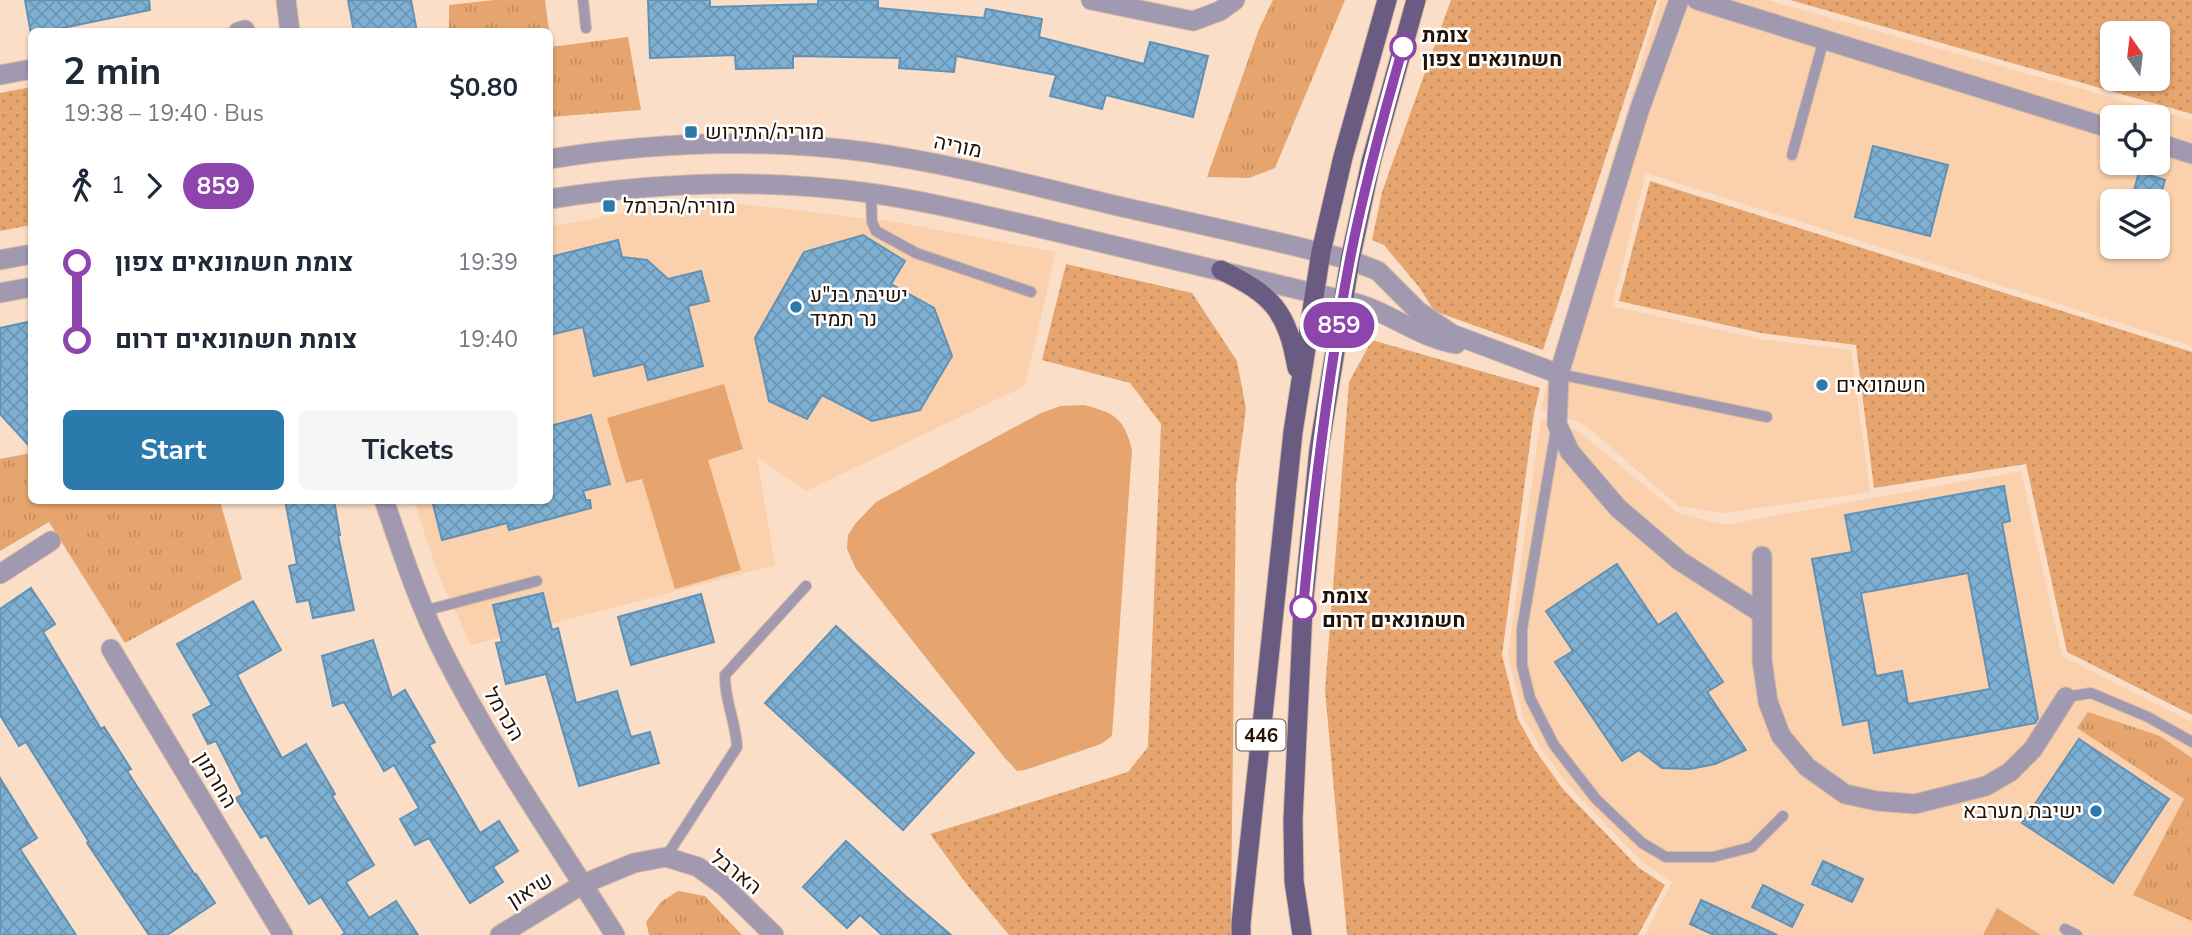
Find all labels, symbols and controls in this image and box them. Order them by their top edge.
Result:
place label: צומת חשמונאים צפון [1422,21,1562,73]
north arrow [2100,21,2170,91]
map controls [2100,21,2170,259]
marker: צומת חשמונאים צפון [1390,34,1416,60]
text: 2 min [63,46,161,97]
text: $0.80 [449,70,518,105]
text: 19:38 – 19:40 · Bus [63,98,264,129]
button: locate [2100,105,2170,175]
place label: מוריה/התירוש [705,118,824,146]
marker: מוריה/התירוש [683,124,699,140]
street label: מוריה [931,127,985,165]
icon: walk [63,167,101,205]
icon: forward [135,167,173,205]
text: 1 [111,170,125,201]
text: 859 [197,170,240,202]
button: layers [2100,189,2170,259]
place label: מוריה/הכרמל [623,192,736,220]
marker: מוריה/הכרמל [601,198,617,214]
text: צומת חשמונאים צפון [115,245,353,280]
text: 19:39 [458,247,518,278]
place label: ישיבת בנ"ע נר תמיד [810,281,908,333]
marker: ישיבת בנ"ע נר תמיד [788,299,804,315]
line badge: 859 [1299,302,1379,348]
text: 859 [1317,309,1361,341]
text: צומת חשמונאים דרום [115,322,357,357]
text: 19:40 [458,324,518,355]
place label: חשמונאים [1836,371,1926,399]
marker: חשמונאים [1814,377,1830,393]
button: Start [63,410,284,490]
button: Tickets [298,410,518,490]
place label: צומת חשמונאים דרום [1322,582,1466,634]
marker: צומת חשמונאים דרום [1290,595,1316,621]
street label: הכרמל [477,682,531,746]
road number: 446 [1236,720,1286,750]
street label: החרמון [188,747,244,813]
place label: ישיבת מערבא [1963,797,2082,825]
marker: ישיבת מערבא [2088,803,2104,819]
street label: הארבל [705,843,767,901]
street label: שיאון [502,865,558,915]

